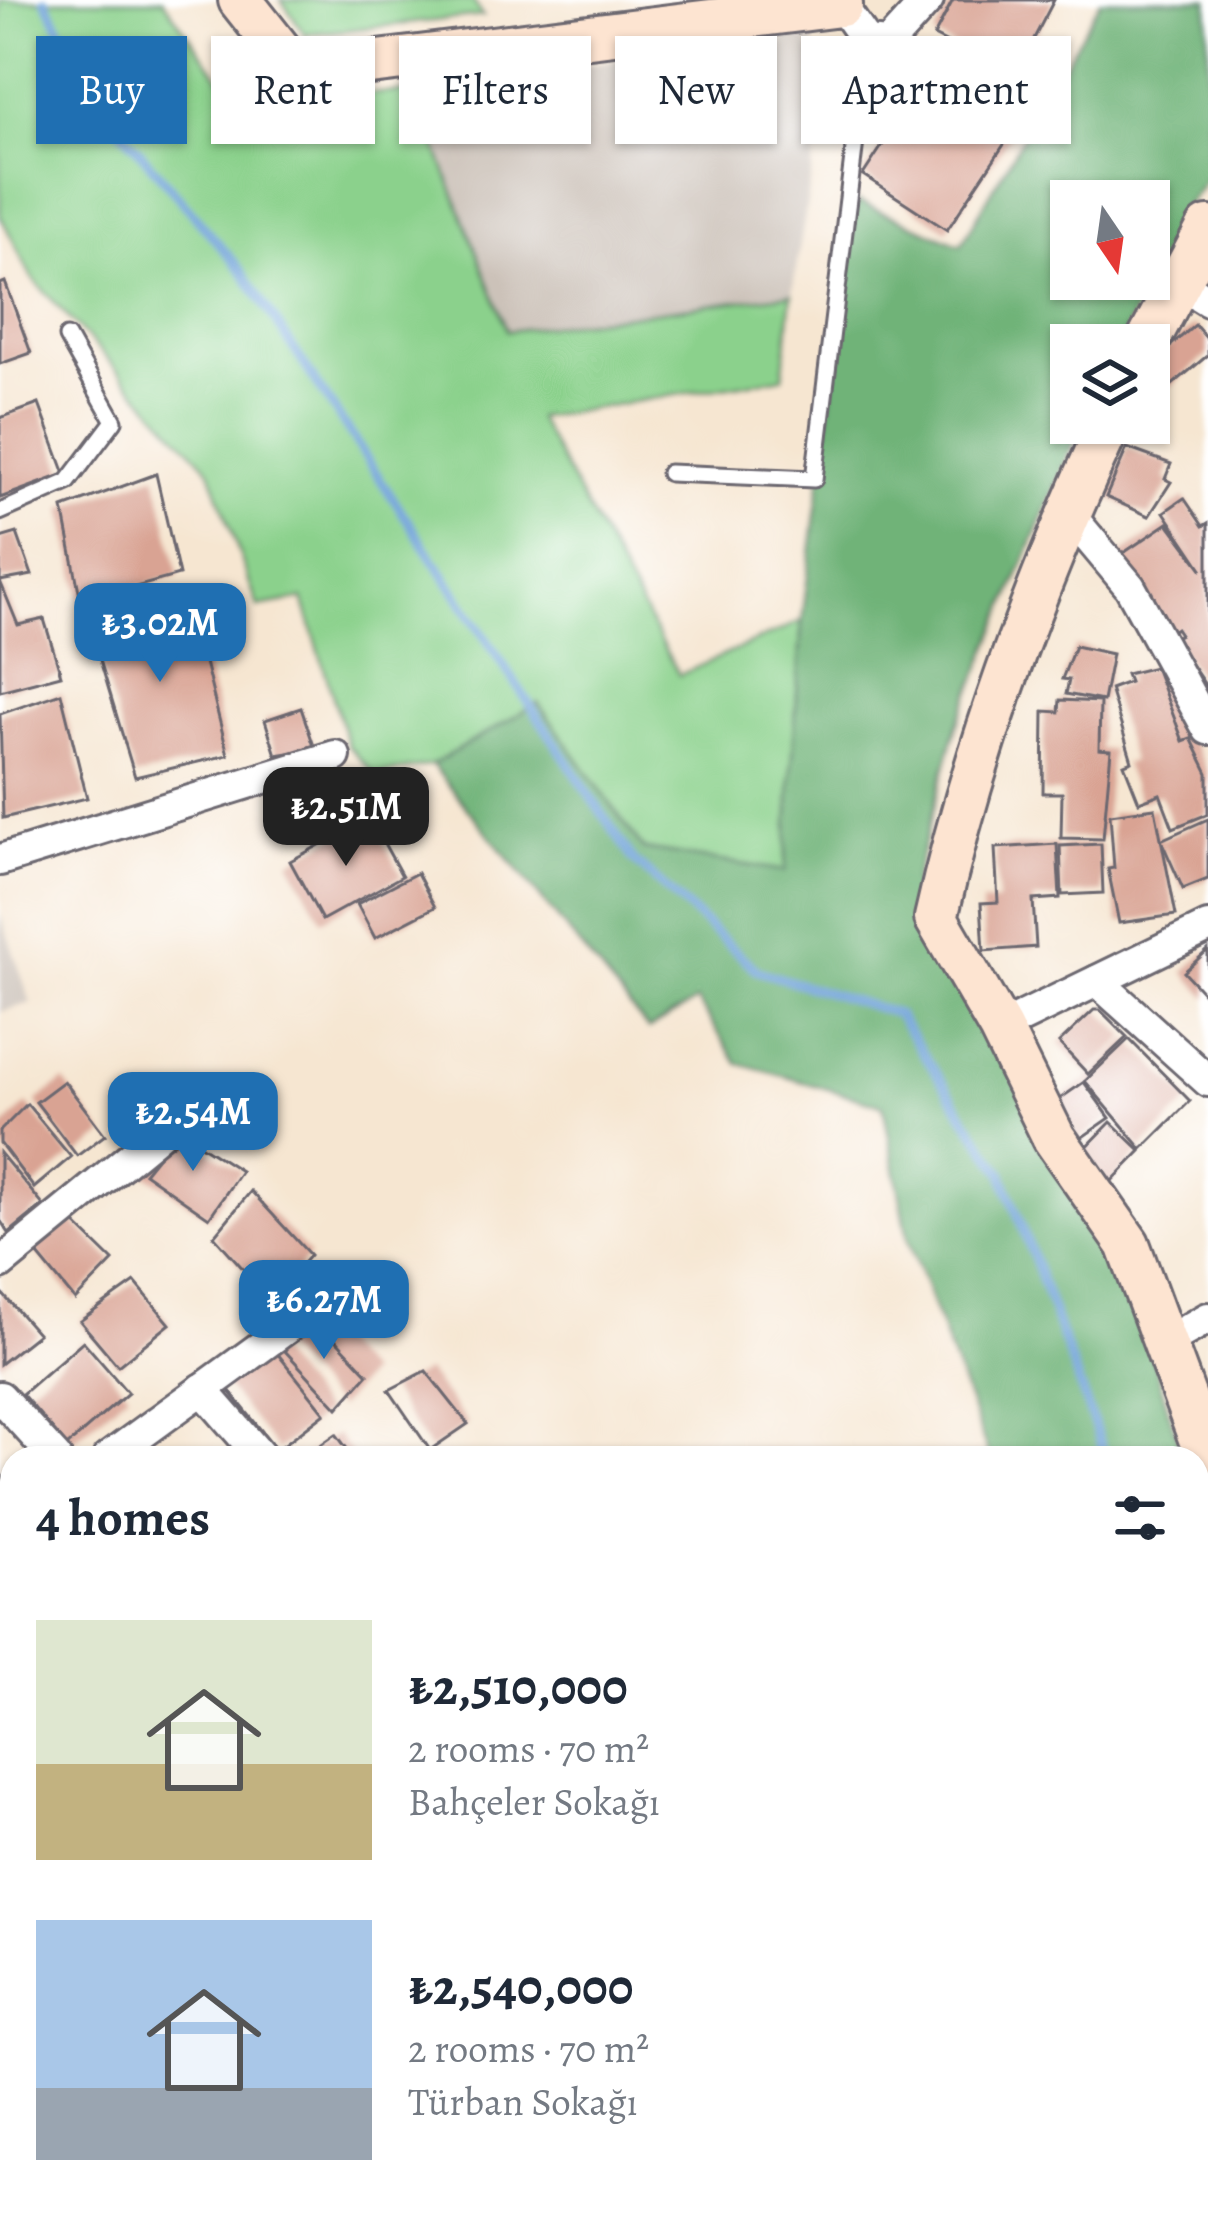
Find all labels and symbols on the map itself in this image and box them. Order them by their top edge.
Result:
north arrow [1050,180,1170,300]
pin: ₺3.02M [62,583,258,685]
pin: ₺2.51M [248,767,444,869]
pin: ₺2.54M [95,1072,291,1174]
pin: ₺6.27M [226,1260,422,1362]

